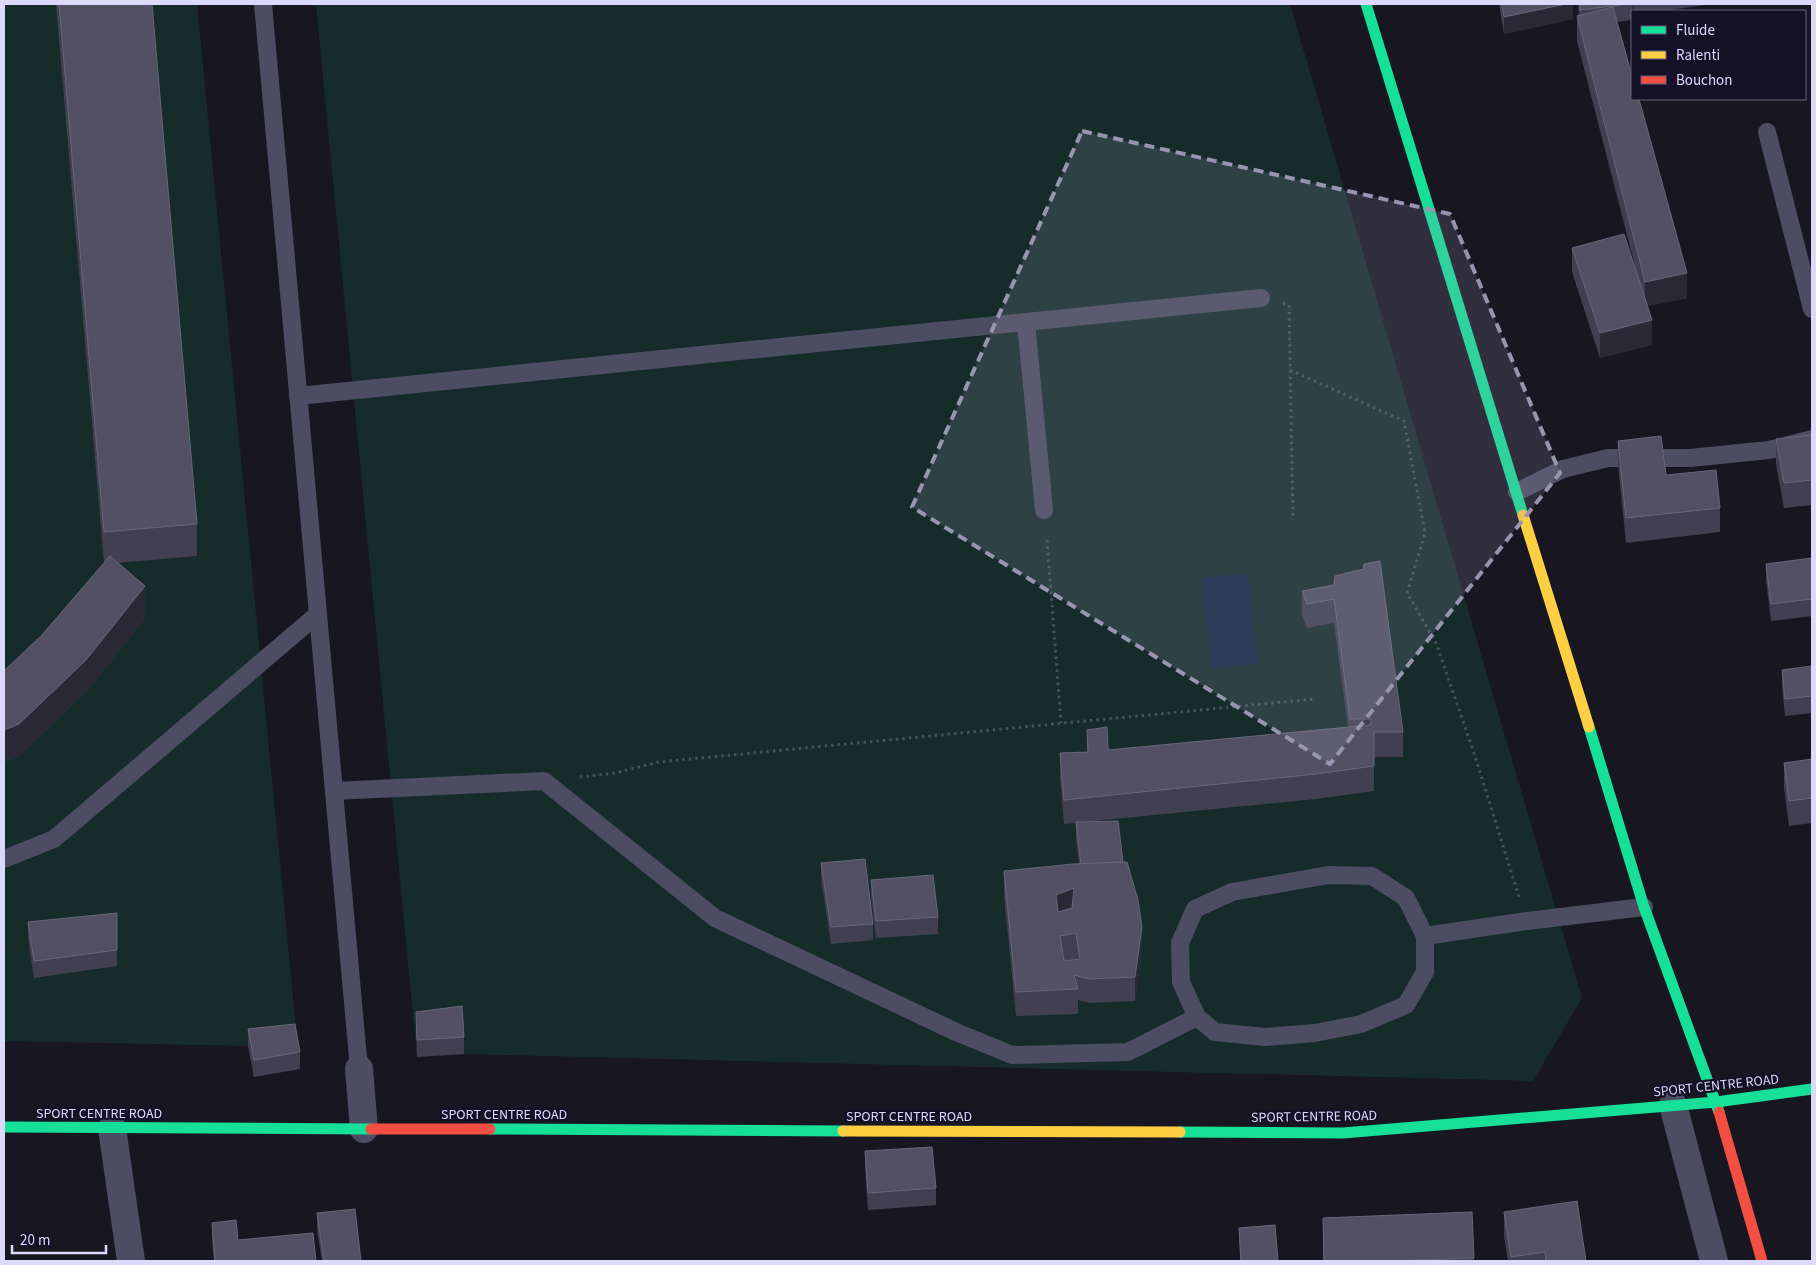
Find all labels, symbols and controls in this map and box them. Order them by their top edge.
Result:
legend [1631,10,1806,100]
text: Fluide [1676,20,1715,41]
text: Ralenti [1676,45,1720,66]
text: Bouchon [1676,70,1732,91]
street label: SPORT CENTRE ROAD [1652,1069,1780,1103]
street label: SPORT CENTRE ROAD [36,1104,162,1124]
street label: SPORT CENTRE ROAD [441,1105,567,1125]
street label: SPORT CENTRE ROAD [1251,1106,1377,1128]
street label: SPORT CENTRE ROAD [846,1107,972,1127]
scale bar [12,1222,106,1254]
text: 20 m [20,1230,50,1251]

